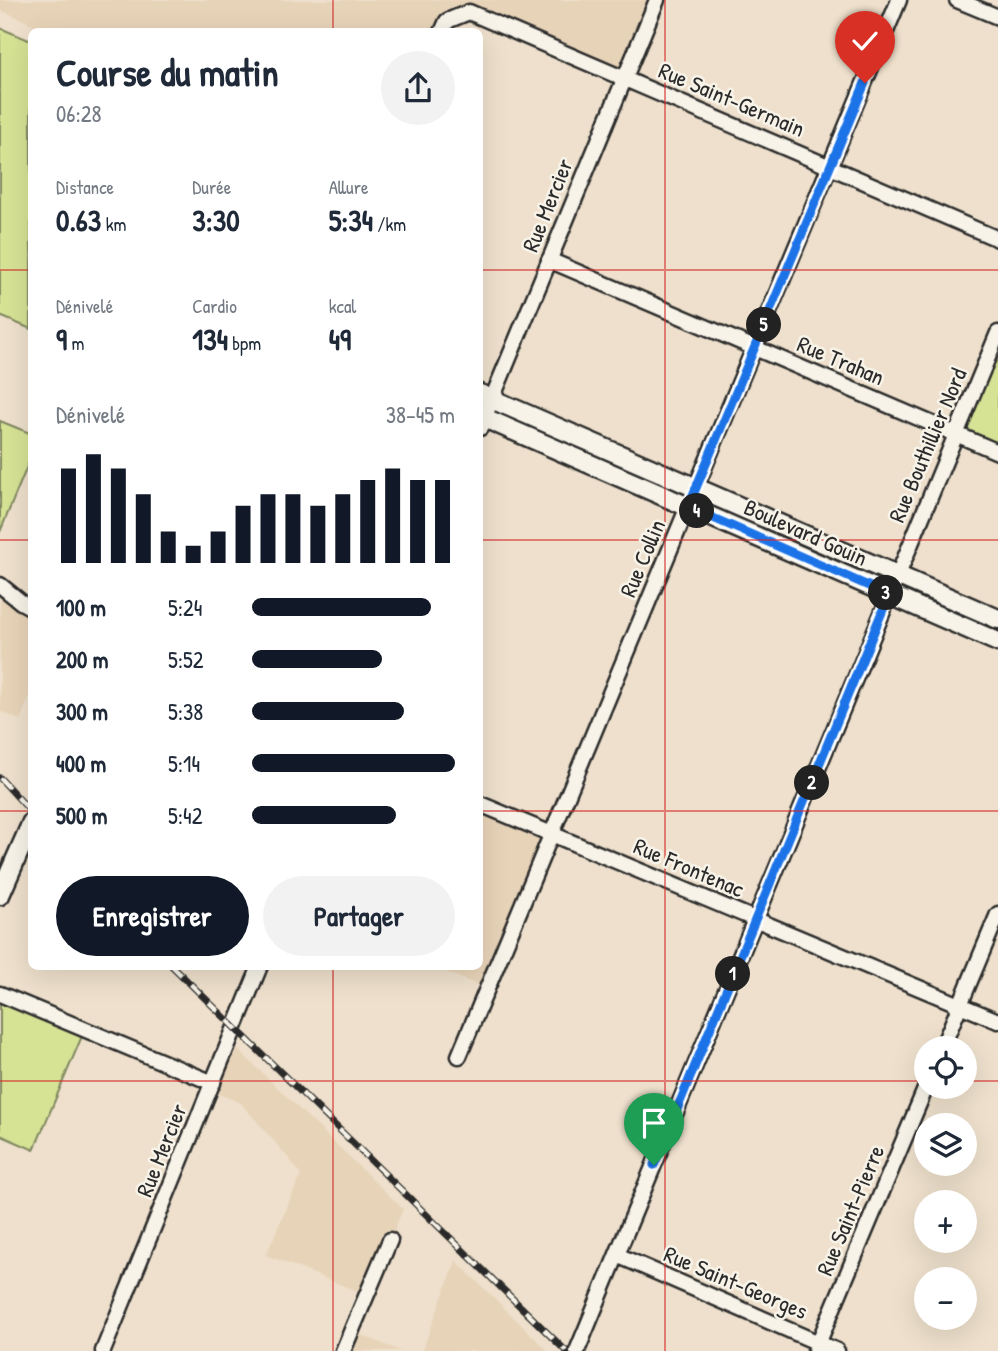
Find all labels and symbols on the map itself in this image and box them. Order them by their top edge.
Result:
pin [835,11,895,83]
street label: Rue Saint-Germain [654,54,810,144]
street label: Rue Mercier [514,154,580,256]
pin: 5 [746,308,782,342]
street label: Rue Trahan [793,328,889,392]
street label: Rue Bouthillier Nord [881,363,973,527]
street label: Boulevard Gouin [739,491,873,573]
pin: 4 [680,494,714,528]
street label: Rue Collin [612,514,672,602]
pin: 3 [868,576,903,610]
pin: 2 [794,766,830,800]
street label: Rue Frontenac [629,830,749,904]
pin: 1 [716,956,750,992]
pin [624,1093,684,1165]
street label: Rue Mercier [128,1099,194,1201]
street label: Rue Saint-Pierre [809,1140,891,1280]
street label: Rue Saint-Georges [660,1238,813,1326]

